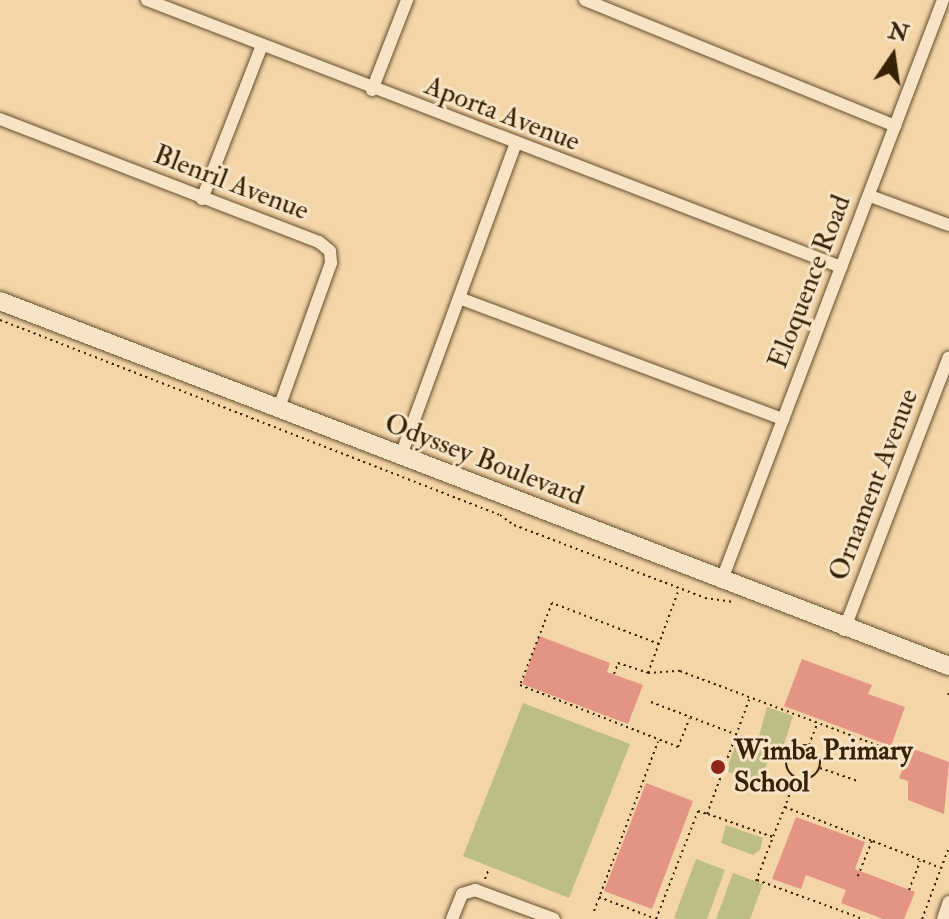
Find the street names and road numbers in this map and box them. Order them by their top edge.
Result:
street label: Aporta Avenue [420,69,584,159]
street label: Blenril Avenue [149,138,313,228]
street label: Eloquence Road [761,190,859,374]
street label: Ornament Avenue [822,384,926,586]
street label: Odyssey Boulevard [380,407,588,513]

